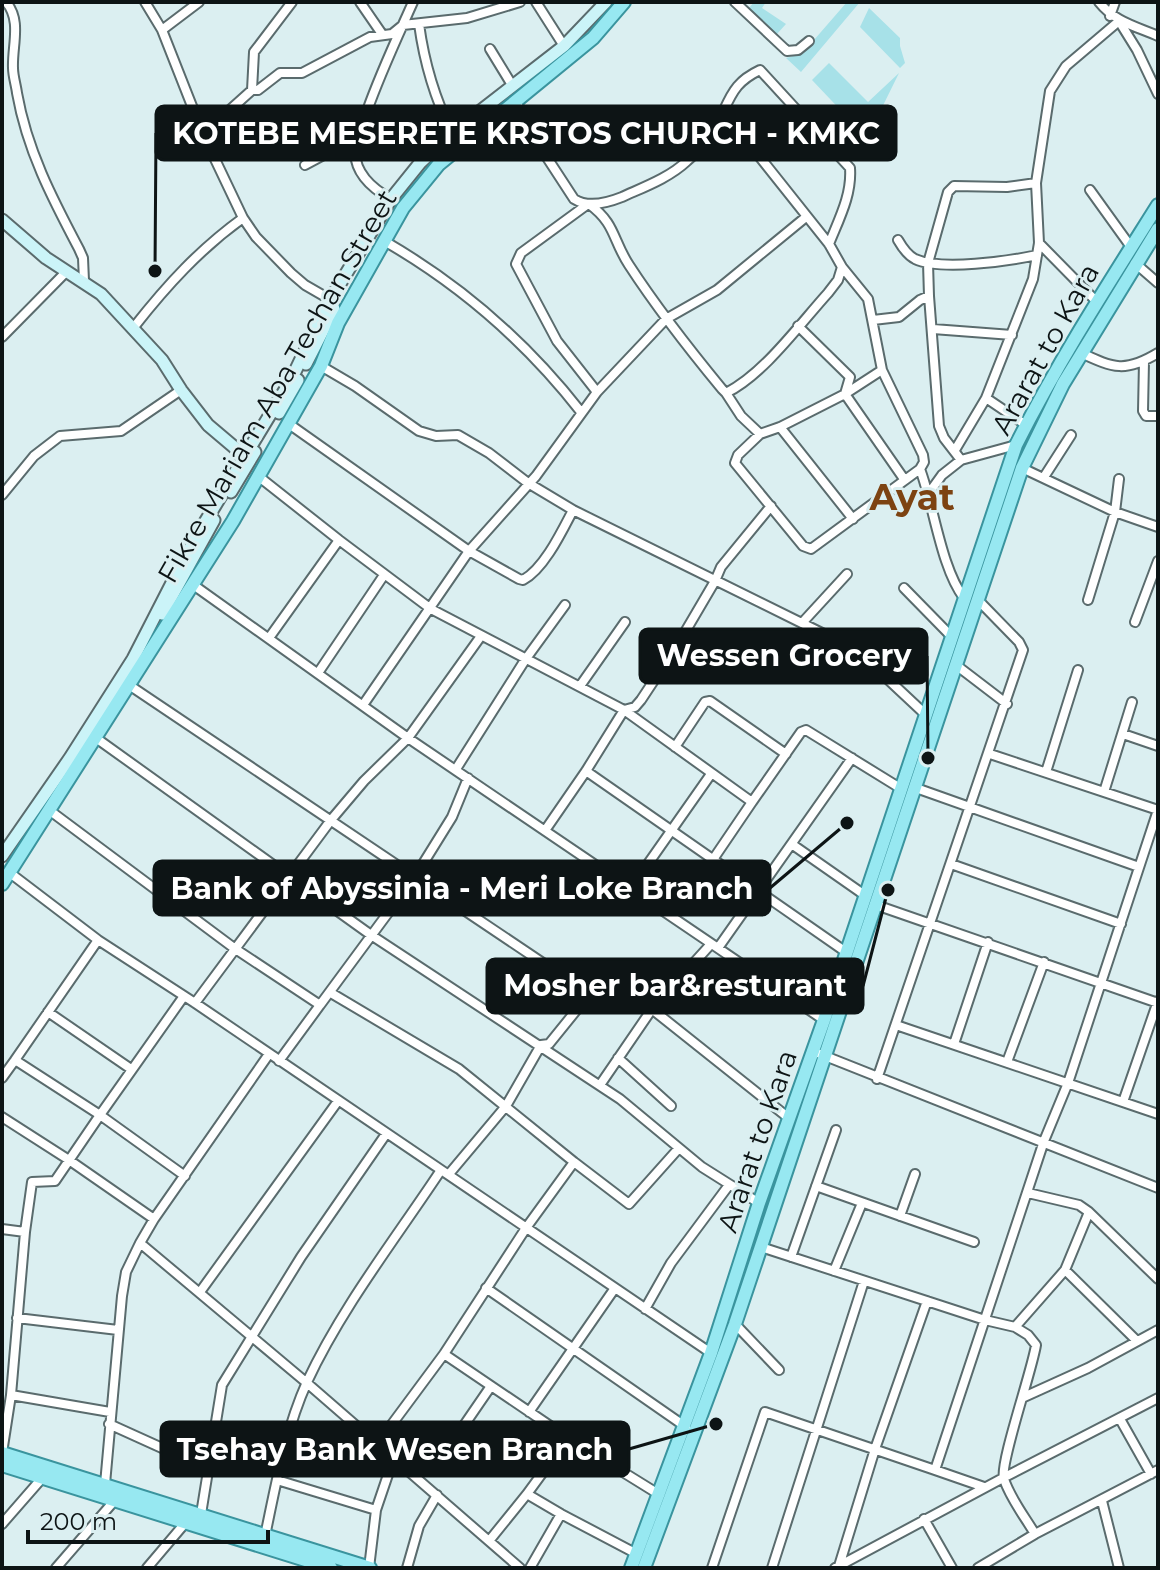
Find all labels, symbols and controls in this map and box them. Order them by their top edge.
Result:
callout: KOTEBE MESERETE KRSTOS CHURCH - KMKC [156,106,896,160]
text: KOTEBE MESERETE KRSTOS CHURCH - KMKC [172,115,880,152]
street label: Fikre Mariam Aba Techan Street [150,183,404,589]
street label: Ararat to Kara [984,257,1106,441]
district label: Ayat [868,475,955,519]
callout: Wessen Grocery [640,629,927,683]
text: Wessen Grocery [657,637,913,674]
callout: Bank of Abyssinia - Meri Loke Branch [154,861,770,915]
text: Bank of Abyssinia - Meri Loke Branch [170,870,754,907]
callout: Mosher bar&resturant [487,959,863,1013]
text: Mosher bar&resturant [503,967,847,1004]
street label: Ararat to Kara [710,1045,804,1237]
callout: Tsehay Bank Wesen Branch [161,1422,629,1476]
text: Tsehay Bank Wesen Branch [177,1431,613,1468]
scale bar [28,1494,268,1544]
text: 200 m [40,1507,117,1536]

